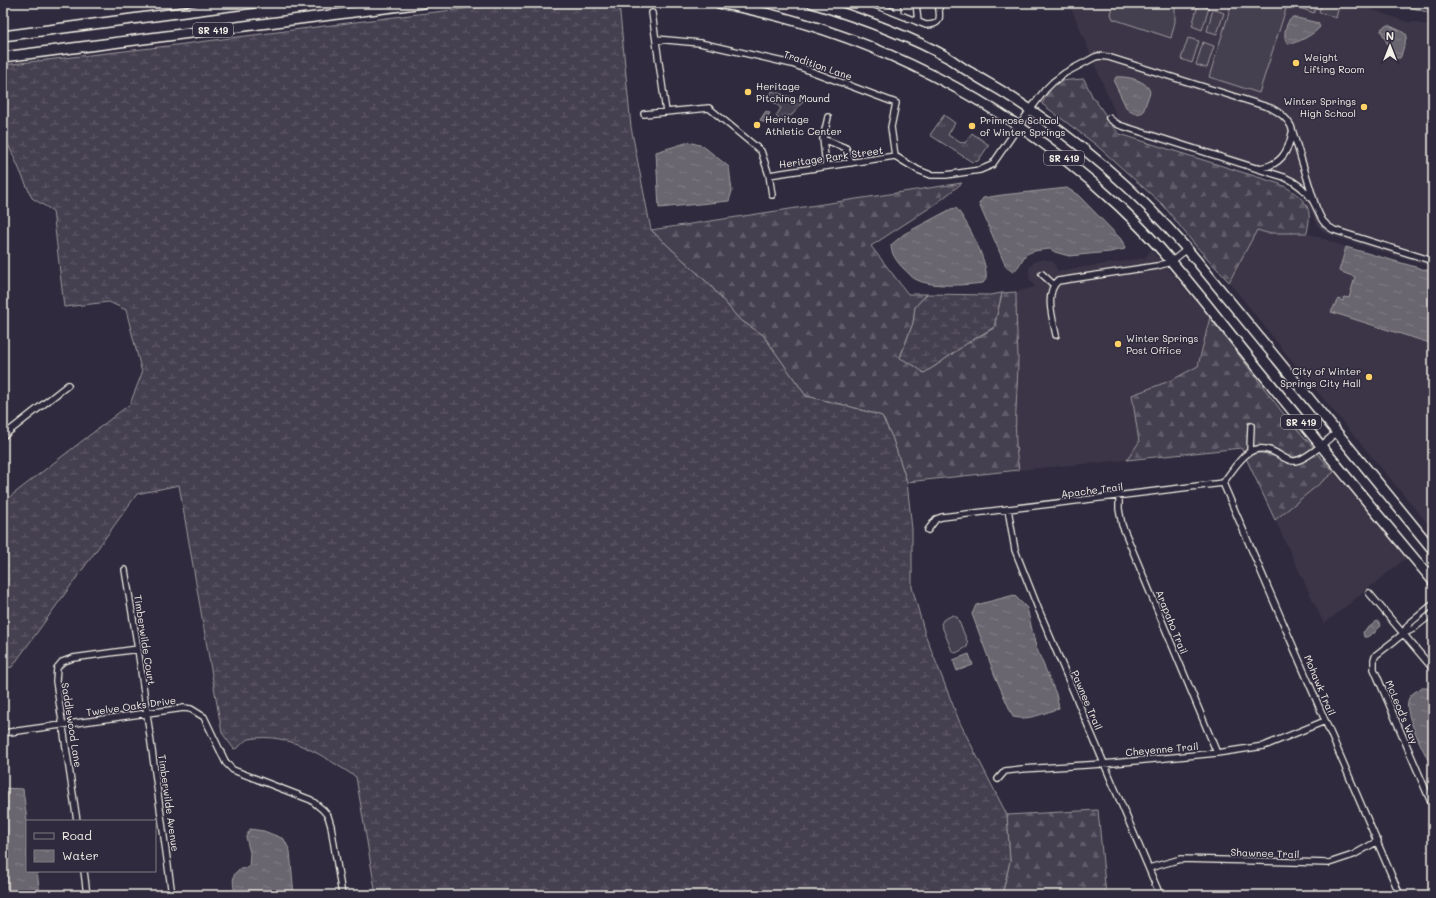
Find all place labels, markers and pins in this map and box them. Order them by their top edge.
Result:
place label: Weight Lifting Room [1304,50,1364,76]
marker: Weight Lifting Room [1291,58,1301,68]
place label: Heritage Pitching Mound [756,79,830,105]
marker: Heritage Pitching Mound [743,87,753,97]
place label: Winter Springs High School [1284,94,1356,120]
marker: Winter Springs High School [1359,102,1369,112]
place label: Heritage Athletic Center [765,112,842,138]
place label: Primrose School of Winter Springs [980,113,1065,139]
marker: Heritage Athletic Center [752,120,762,130]
marker: Primrose School of Winter Springs [967,121,977,131]
place label: Winter Springs Post Office [1126,331,1198,357]
marker: Winter Springs Post Office [1113,339,1123,349]
place label: City of Winter Springs City Hall [1280,364,1361,390]
marker: City of Winter Springs City Hall [1364,372,1374,382]

